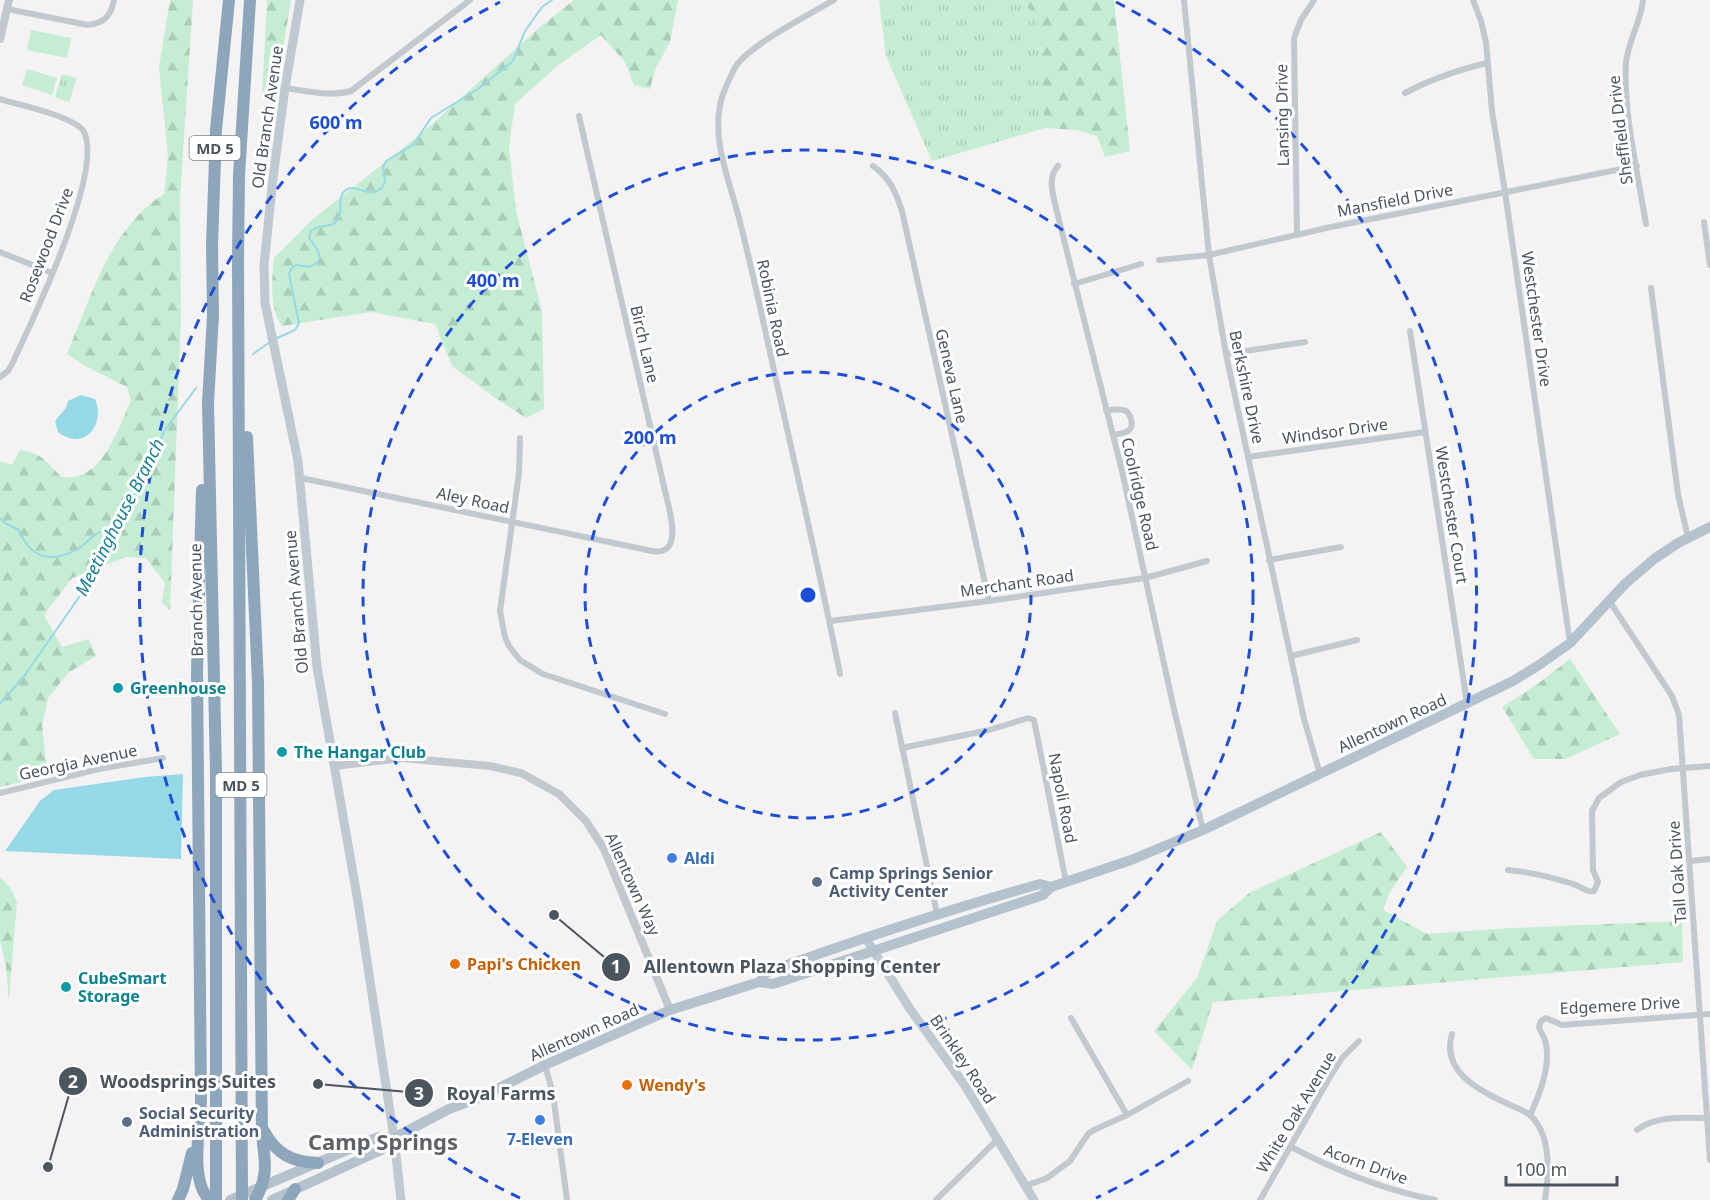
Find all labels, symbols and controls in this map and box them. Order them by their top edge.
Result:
street label: Old Branch Avenue [246,44,288,190]
street label: Lansing Drive [1270,64,1294,166]
street label: Sheffield Drive [1602,74,1638,186]
text: 600 m [309,110,363,134]
road number: MD 5 [190,136,240,160]
street label: Mansfield Drive [1335,178,1455,222]
street label: Rosewood Drive [14,184,78,306]
street label: Westchester Drive [1517,250,1557,388]
street label: Robinia Road [752,257,794,359]
text: 400 m [466,268,520,292]
street label: Birch Lane [625,303,665,385]
street label: Geneva Lane [930,326,974,426]
street label: Berkshire Drive [1224,328,1270,446]
street label: Windsor Drive [1281,413,1389,449]
text: 200 m [623,425,677,449]
water label: Meetinghouse Branch [69,434,169,600]
street label: Coolridge Road [1116,435,1164,553]
street label: Westchester Court [1430,445,1474,586]
street label: Aley Road [435,482,511,518]
street label: Old Branch Avenue [279,529,313,675]
street label: Branch Avenue [184,543,208,657]
street label: Merchant Road [959,564,1075,602]
centre of rings [798,585,818,605]
place label: Greenhouse [130,677,226,699]
marker: Greenhouse [111,681,125,695]
street label: Allentown Road [1334,688,1450,758]
street label: Georgia Avenue [17,739,139,785]
place label: The Hangar Club [294,741,426,763]
marker: The Hangar Club [275,745,289,759]
street label: Napoli Road [1043,751,1083,845]
road number: MD 5 [216,773,266,797]
street label: Tall Oak Drive [1662,820,1692,924]
street label: Allentown Way [600,829,666,940]
place label: Aldi [684,847,715,869]
marker: Aldi [665,851,679,865]
place label: Camp Springs Senior Activity Center [829,862,993,902]
marker: Camp Springs Senior Activity Center [810,875,824,889]
callout: Allentown Plaza Shopping Center [601,949,952,985]
place label: Papi's Chicken [467,953,581,975]
text: 1 [611,954,621,978]
text: Allentown Plaza Shopping Center [643,954,941,978]
marker: Papi's Chicken [448,957,462,971]
place label: CubeSmart Storage [78,967,166,1007]
marker: CubeSmart Storage [59,980,73,994]
street label: Edgemere Drive [1559,991,1681,1019]
street label: Allentown Road [526,998,642,1066]
street label: Brinkley Road [925,1010,1001,1108]
street label: White Oak Avenue [1251,1047,1341,1177]
callout: Woodsprings Suites [58,1063,288,1099]
text: 2 [68,1069,78,1093]
text: Woodsprings Suites [100,1069,276,1093]
place label: Wendy's [639,1074,706,1096]
callout: Royal Farms [404,1075,567,1111]
marker: Wendy's [620,1078,634,1092]
text: 3 [414,1081,424,1105]
text: Royal Farms [446,1081,556,1105]
place label: Social Security Administration [139,1102,259,1142]
marker: 7-Eleven [533,1113,547,1127]
marker: Social Security Administration [120,1115,134,1129]
district label: Camp Springs [308,1126,458,1156]
place label: 7-Eleven [507,1128,573,1150]
street label: Acorn Drive [1321,1139,1411,1189]
scale bar [1506,1149,1617,1187]
text: 100 m [1515,1157,1567,1181]

